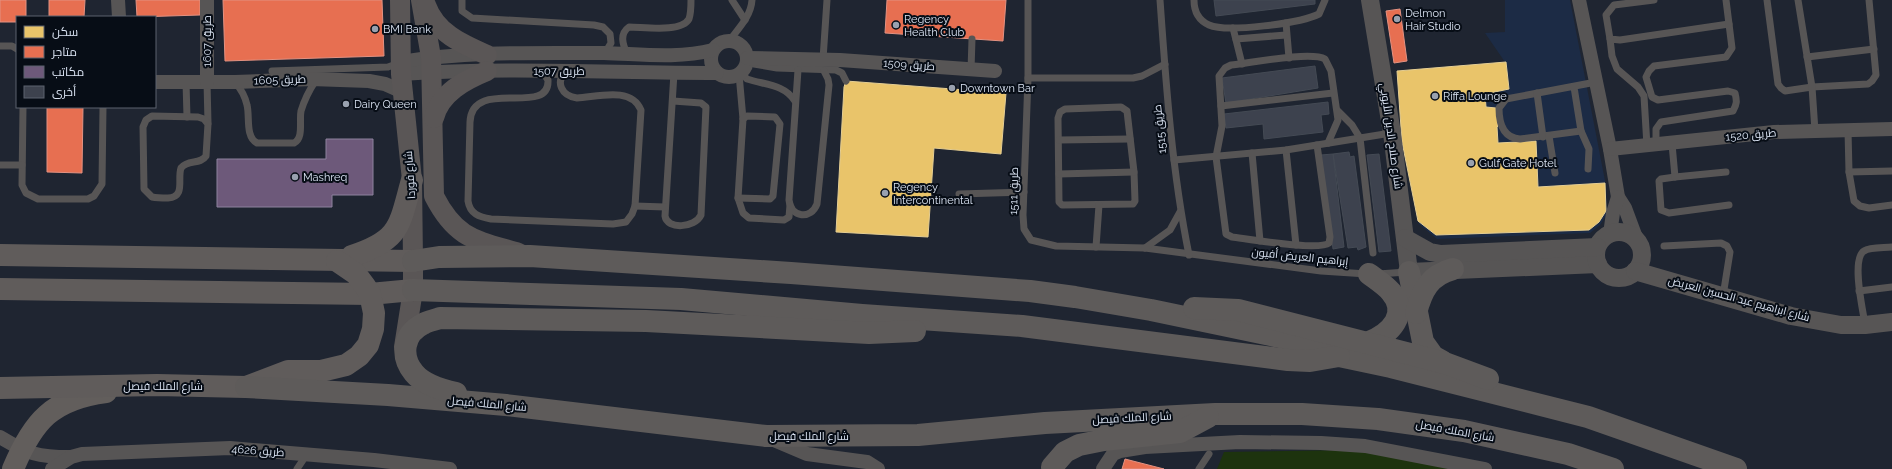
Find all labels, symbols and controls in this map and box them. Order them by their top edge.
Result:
place label: Delmon Hair Studio [1405,7,1461,33]
place label: Regency Health Club [904,13,964,39]
marker: Delmon Hair Studio [1392,14,1402,24]
street label: طريق 1607 [201,15,214,67]
legend [16,16,156,108]
marker: Regency Health Club [891,20,901,30]
place label: BMI Bank [383,23,431,36]
marker: BMI Bank [370,24,380,34]
text: سكن [52,25,78,39]
text: متاجر [51,45,77,59]
street label: طريق 1509 [883,57,935,73]
text: مكاتب [52,65,84,79]
street label: طريق 1507 [533,65,585,78]
street label: طريق 1605 [254,73,306,87]
place label: Downtown Bar [960,82,1035,95]
street label: شارع صلاح الدين الأيوبي [1375,82,1405,190]
marker: Downtown Bar [947,83,957,93]
text: أخرى [52,84,76,99]
place label: Riffa Lounge [1443,90,1507,103]
marker: Riffa Lounge [1430,91,1440,101]
place label: Dairy Queen [354,98,417,111]
marker: Dairy Queen [341,99,351,109]
street label: طريق 1515 [1151,104,1169,154]
street label: طريق 1520 [1725,126,1777,144]
street label: شارع فوردا [402,150,419,200]
place label: Gulf Gate Hotel [1479,157,1557,170]
marker: Gulf Gate Hotel [1466,158,1476,168]
street label: طريق 1511 [1007,167,1021,215]
place label: Mashreq [303,171,347,184]
marker: Mashreq [290,172,300,182]
place label: Regency Intercontinental [893,181,973,207]
marker: Regency Intercontinental [880,188,890,198]
street label: إبراهيم العريض أفيون [1251,244,1349,270]
street label: شارع ابراهيم عبد الحسين العريض [1666,274,1811,325]
street label: شارع الملك فيصل [123,380,203,394]
street label: شارع الملك فيصل [447,394,527,415]
street label: شارع الملك فيصل [1092,409,1172,428]
street label: شارع الملك فيصل [1414,418,1495,445]
street label: شارع الملك فيصل [769,430,849,444]
street label: طريق 4626 [231,443,285,459]

